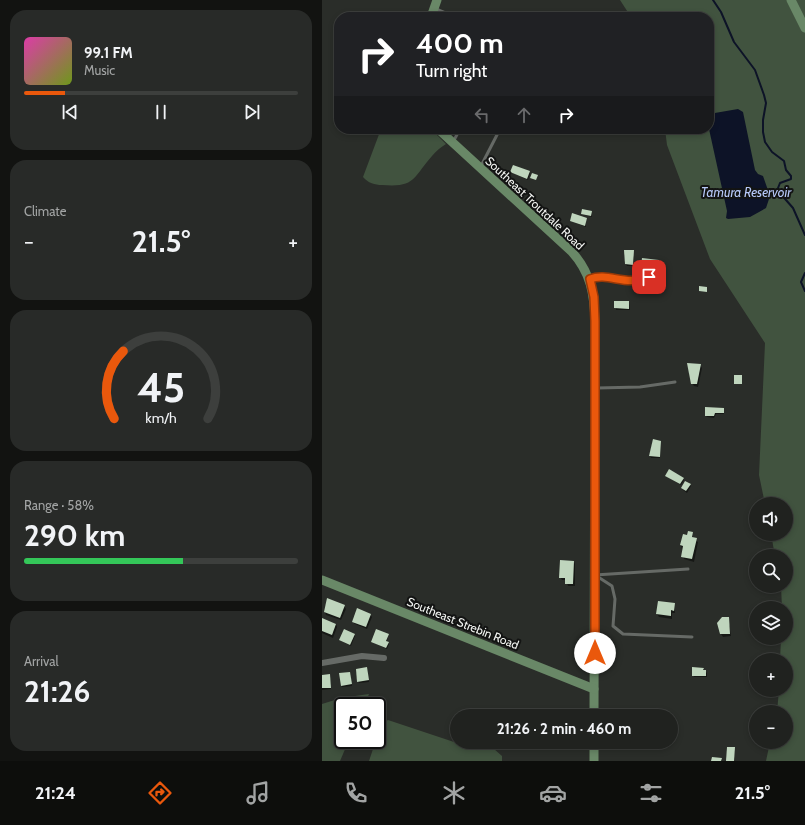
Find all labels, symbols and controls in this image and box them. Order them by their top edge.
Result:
text: 400 m [416,26,504,60]
icon: right [350,28,402,80]
text: 99.1 FM [84,44,133,62]
text: Turn right [416,60,487,82]
text: Music [84,62,115,78]
icon: previous [59,101,81,123]
icon: pause [150,101,172,123]
icon: next [241,101,263,123]
icon: left [471,104,493,126]
icon: ahead [513,104,535,126]
icon: right [555,104,577,126]
street label: Southeast Troutdale Road [482,153,588,253]
water label: Tamura Reservoir [701,184,792,200]
text: Climate [24,203,66,219]
text: 21.5° [132,223,190,260]
text: − [24,228,34,255]
text: + [288,228,298,255]
pin [632,260,666,294]
icon: arrive [638,266,660,288]
text: 45 [137,361,185,411]
text: km/h [145,408,177,426]
text: Range · 58% [24,497,94,513]
map controls [749,497,793,749]
button: sound [749,497,793,541]
text: 290 km [24,517,125,554]
button: search [749,549,793,593]
street label: Southeast Strebin Road [405,594,521,652]
button: layers [749,601,793,645]
position arrow [574,632,616,674]
text: Arrival [24,653,59,669]
button: + [749,653,793,697]
text: 21:26 [24,673,90,710]
speed limit sign: 50 [334,697,386,749]
button: − [749,705,793,749]
text: 21:26 · 2 min · 460 m [497,720,631,738]
icon: directions [146,779,174,807]
icon: music [244,779,272,807]
icon: phone [342,779,370,807]
icon: climate [440,779,468,807]
icon: car [539,779,567,807]
icon: filters [637,779,665,807]
text: 21:24 [35,782,76,804]
text: 21.5° [735,782,770,804]

